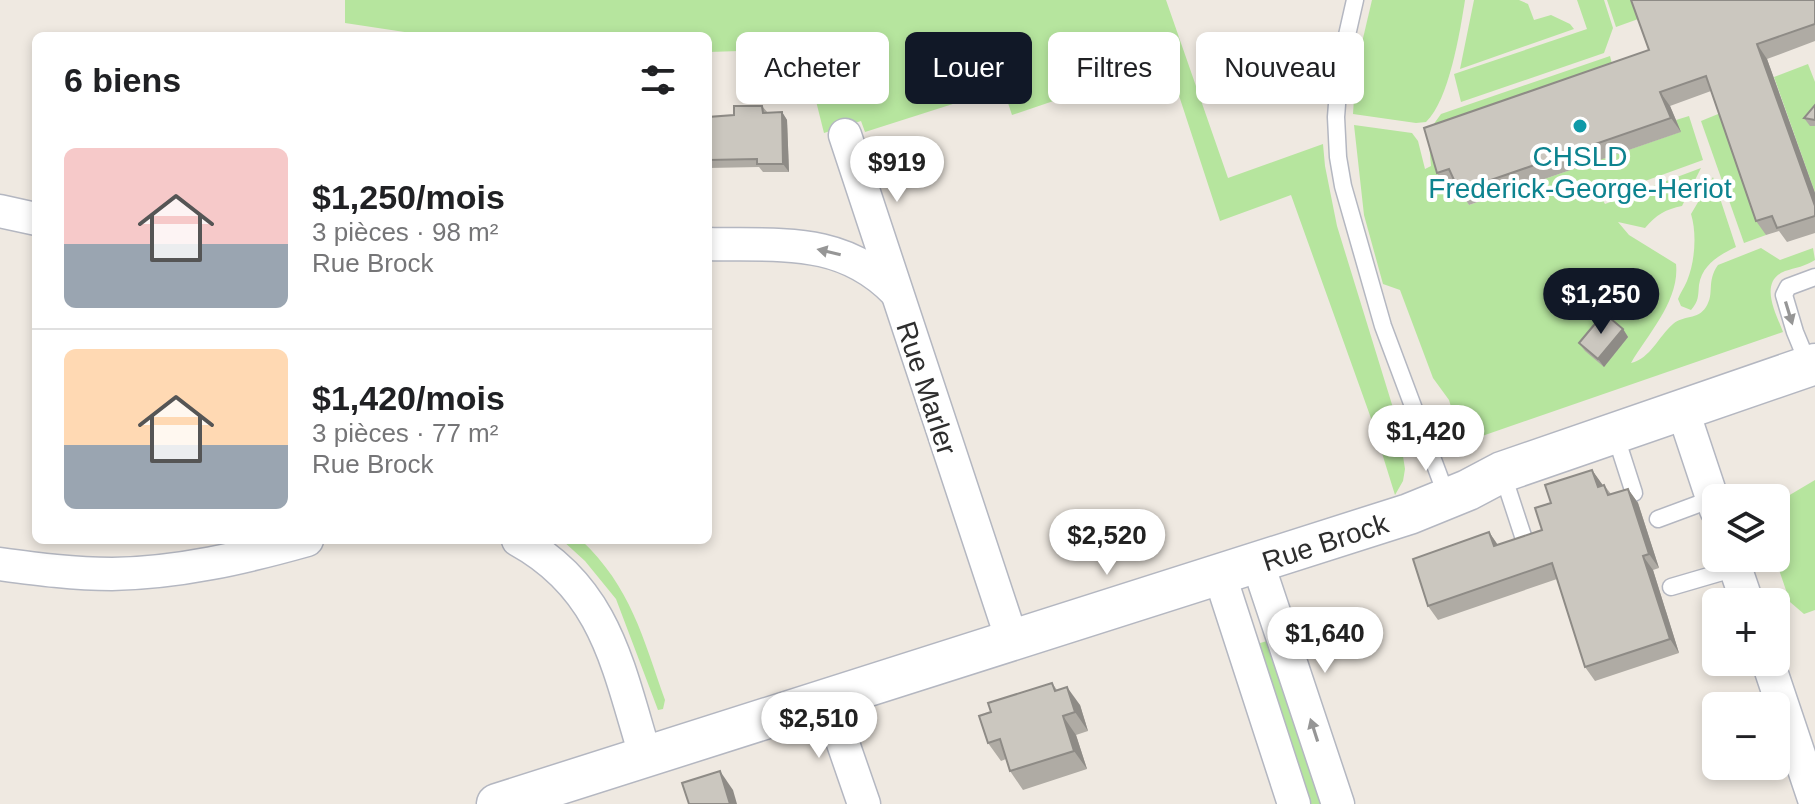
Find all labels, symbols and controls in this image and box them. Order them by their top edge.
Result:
chip: Acheter [736,32,889,104]
chip: Louer [905,32,1032,104]
chip: Filtres [1048,32,1180,104]
chip: Nouveau [1196,32,1364,104]
icon: filters [636,58,680,102]
text: 6 biens [64,61,181,99]
marker: CHSLD Frederick-George-Heriot [1571,117,1589,135]
pin: $919 [850,136,944,204]
place label: CHSLD Frederick-George-Heriot [1428,141,1732,204]
text: $919 [868,147,926,177]
text: $1,250/mois [312,178,505,216]
icon: home [128,180,224,276]
text: 3 pièces · 98 m² [312,217,498,247]
one-way arrow [816,245,841,258]
text: Rue Brock [312,248,433,278]
pin: $1,250 [1536,268,1666,336]
text: $1,250 [1561,279,1641,309]
one-way arrow [1783,302,1796,326]
street label: Rue Marler [890,318,963,459]
text: $1,420/mois [312,379,505,417]
icon: home [128,381,224,477]
pin: $1,420 [1361,405,1491,473]
text: $1,420 [1386,416,1466,446]
text: 3 pièces · 77 m² [312,418,498,448]
text: Rue Brock [312,449,433,479]
map controls [1702,484,1790,780]
button: layers [1702,484,1790,572]
street label: Rue Brock [1258,507,1393,577]
pin: $2,520 [1042,509,1172,577]
text: $2,520 [1067,520,1147,550]
button: + [1702,588,1790,676]
pin: $1,640 [1260,607,1390,675]
text: $1,640 [1285,618,1365,648]
pin: $2,510 [754,692,884,760]
button: − [1702,692,1790,780]
text: $2,510 [779,703,859,733]
one-way arrow [1307,718,1319,742]

